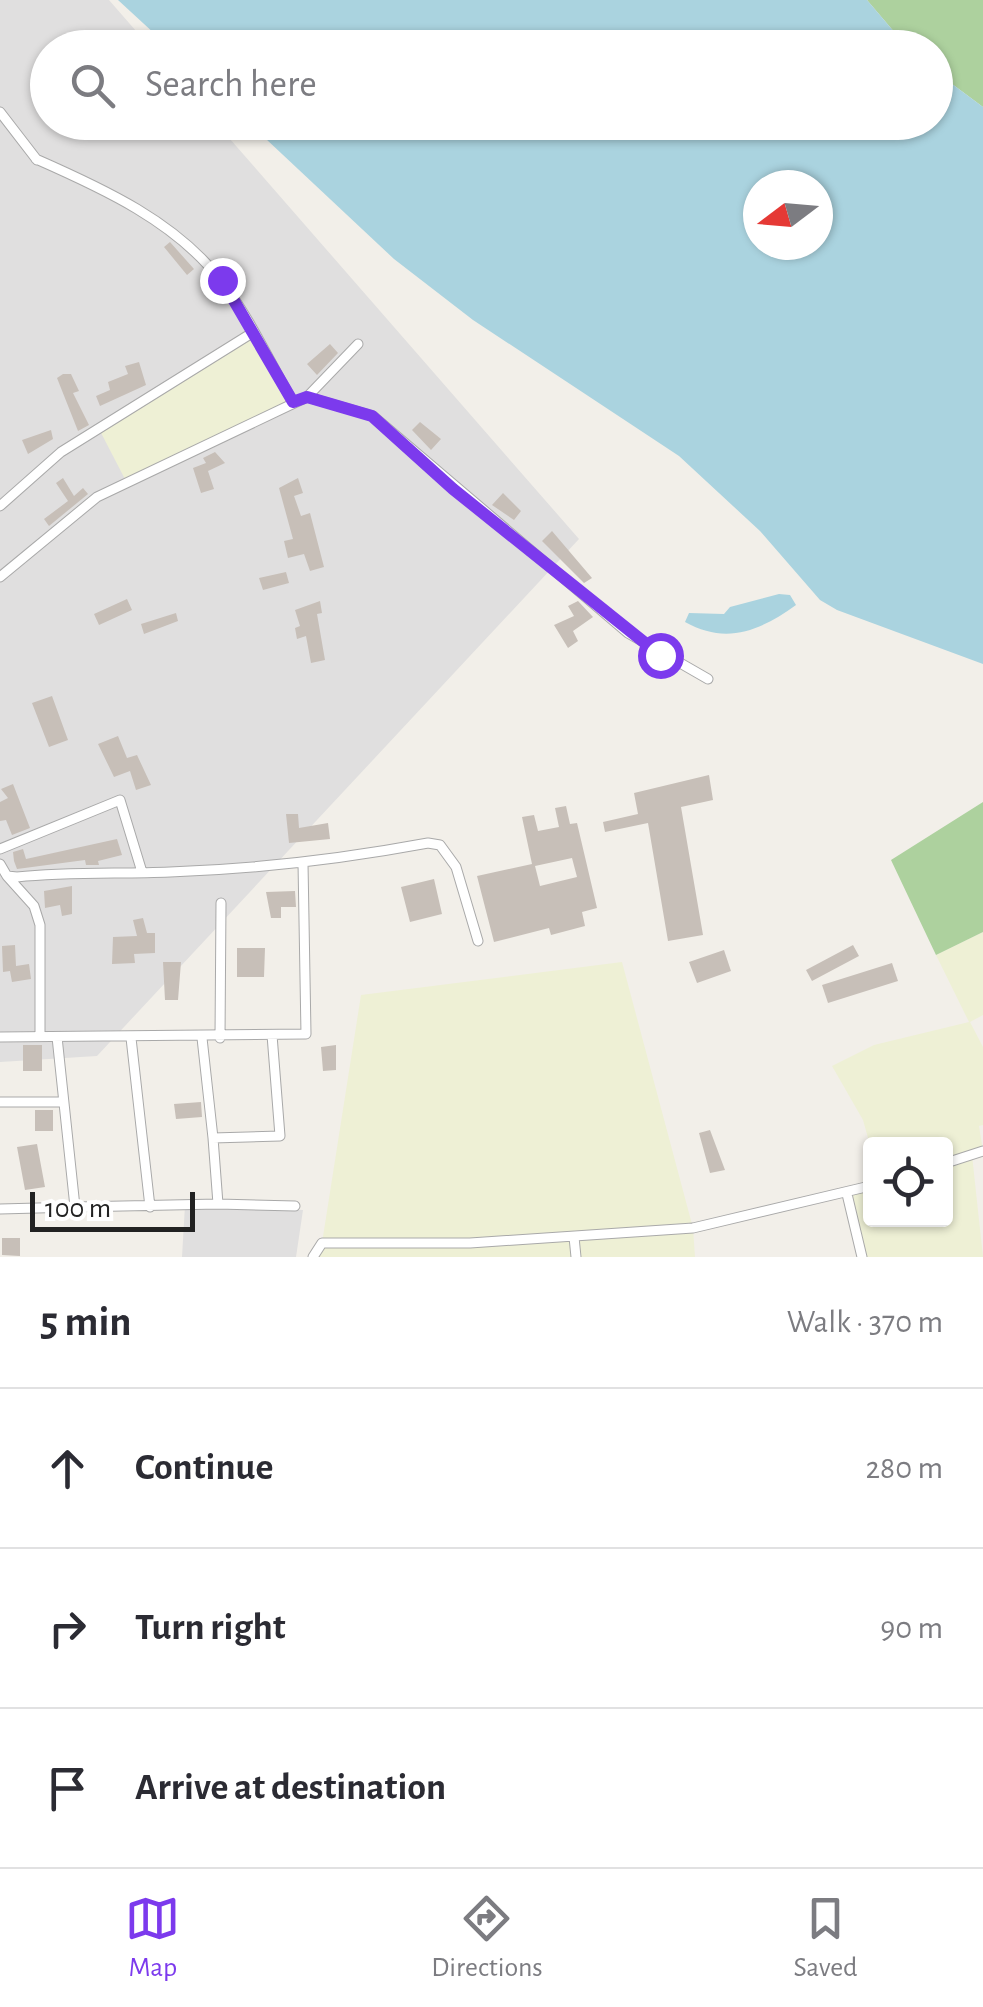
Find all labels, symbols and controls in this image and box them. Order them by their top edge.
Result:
search box [30,30,953,140]
icon: search [65,58,120,113]
text: Search here [145,66,317,104]
north arrow [743,170,833,260]
route end [200,258,246,304]
route start [638,633,684,679]
map controls [863,1137,953,1227]
button: locate [863,1137,953,1227]
scale bar [30,1187,195,1232]
text: 100 m [45,1195,111,1223]
text: 5 min [40,1301,132,1343]
text: Walk · 370 m [787,1306,943,1338]
icon: ahead [40,1441,95,1496]
text: Continue [135,1449,273,1487]
text: 280 m [865,1452,943,1484]
icon: right [40,1601,95,1656]
text: Turn right [135,1609,285,1647]
text: 90 m [880,1612,943,1644]
icon: arrive [40,1761,95,1816]
text: Arrive at destination [135,1769,446,1807]
tab: Map [125,1891,180,1985]
tab: Directions [431,1891,543,1985]
tab: Saved [794,1891,858,1985]

